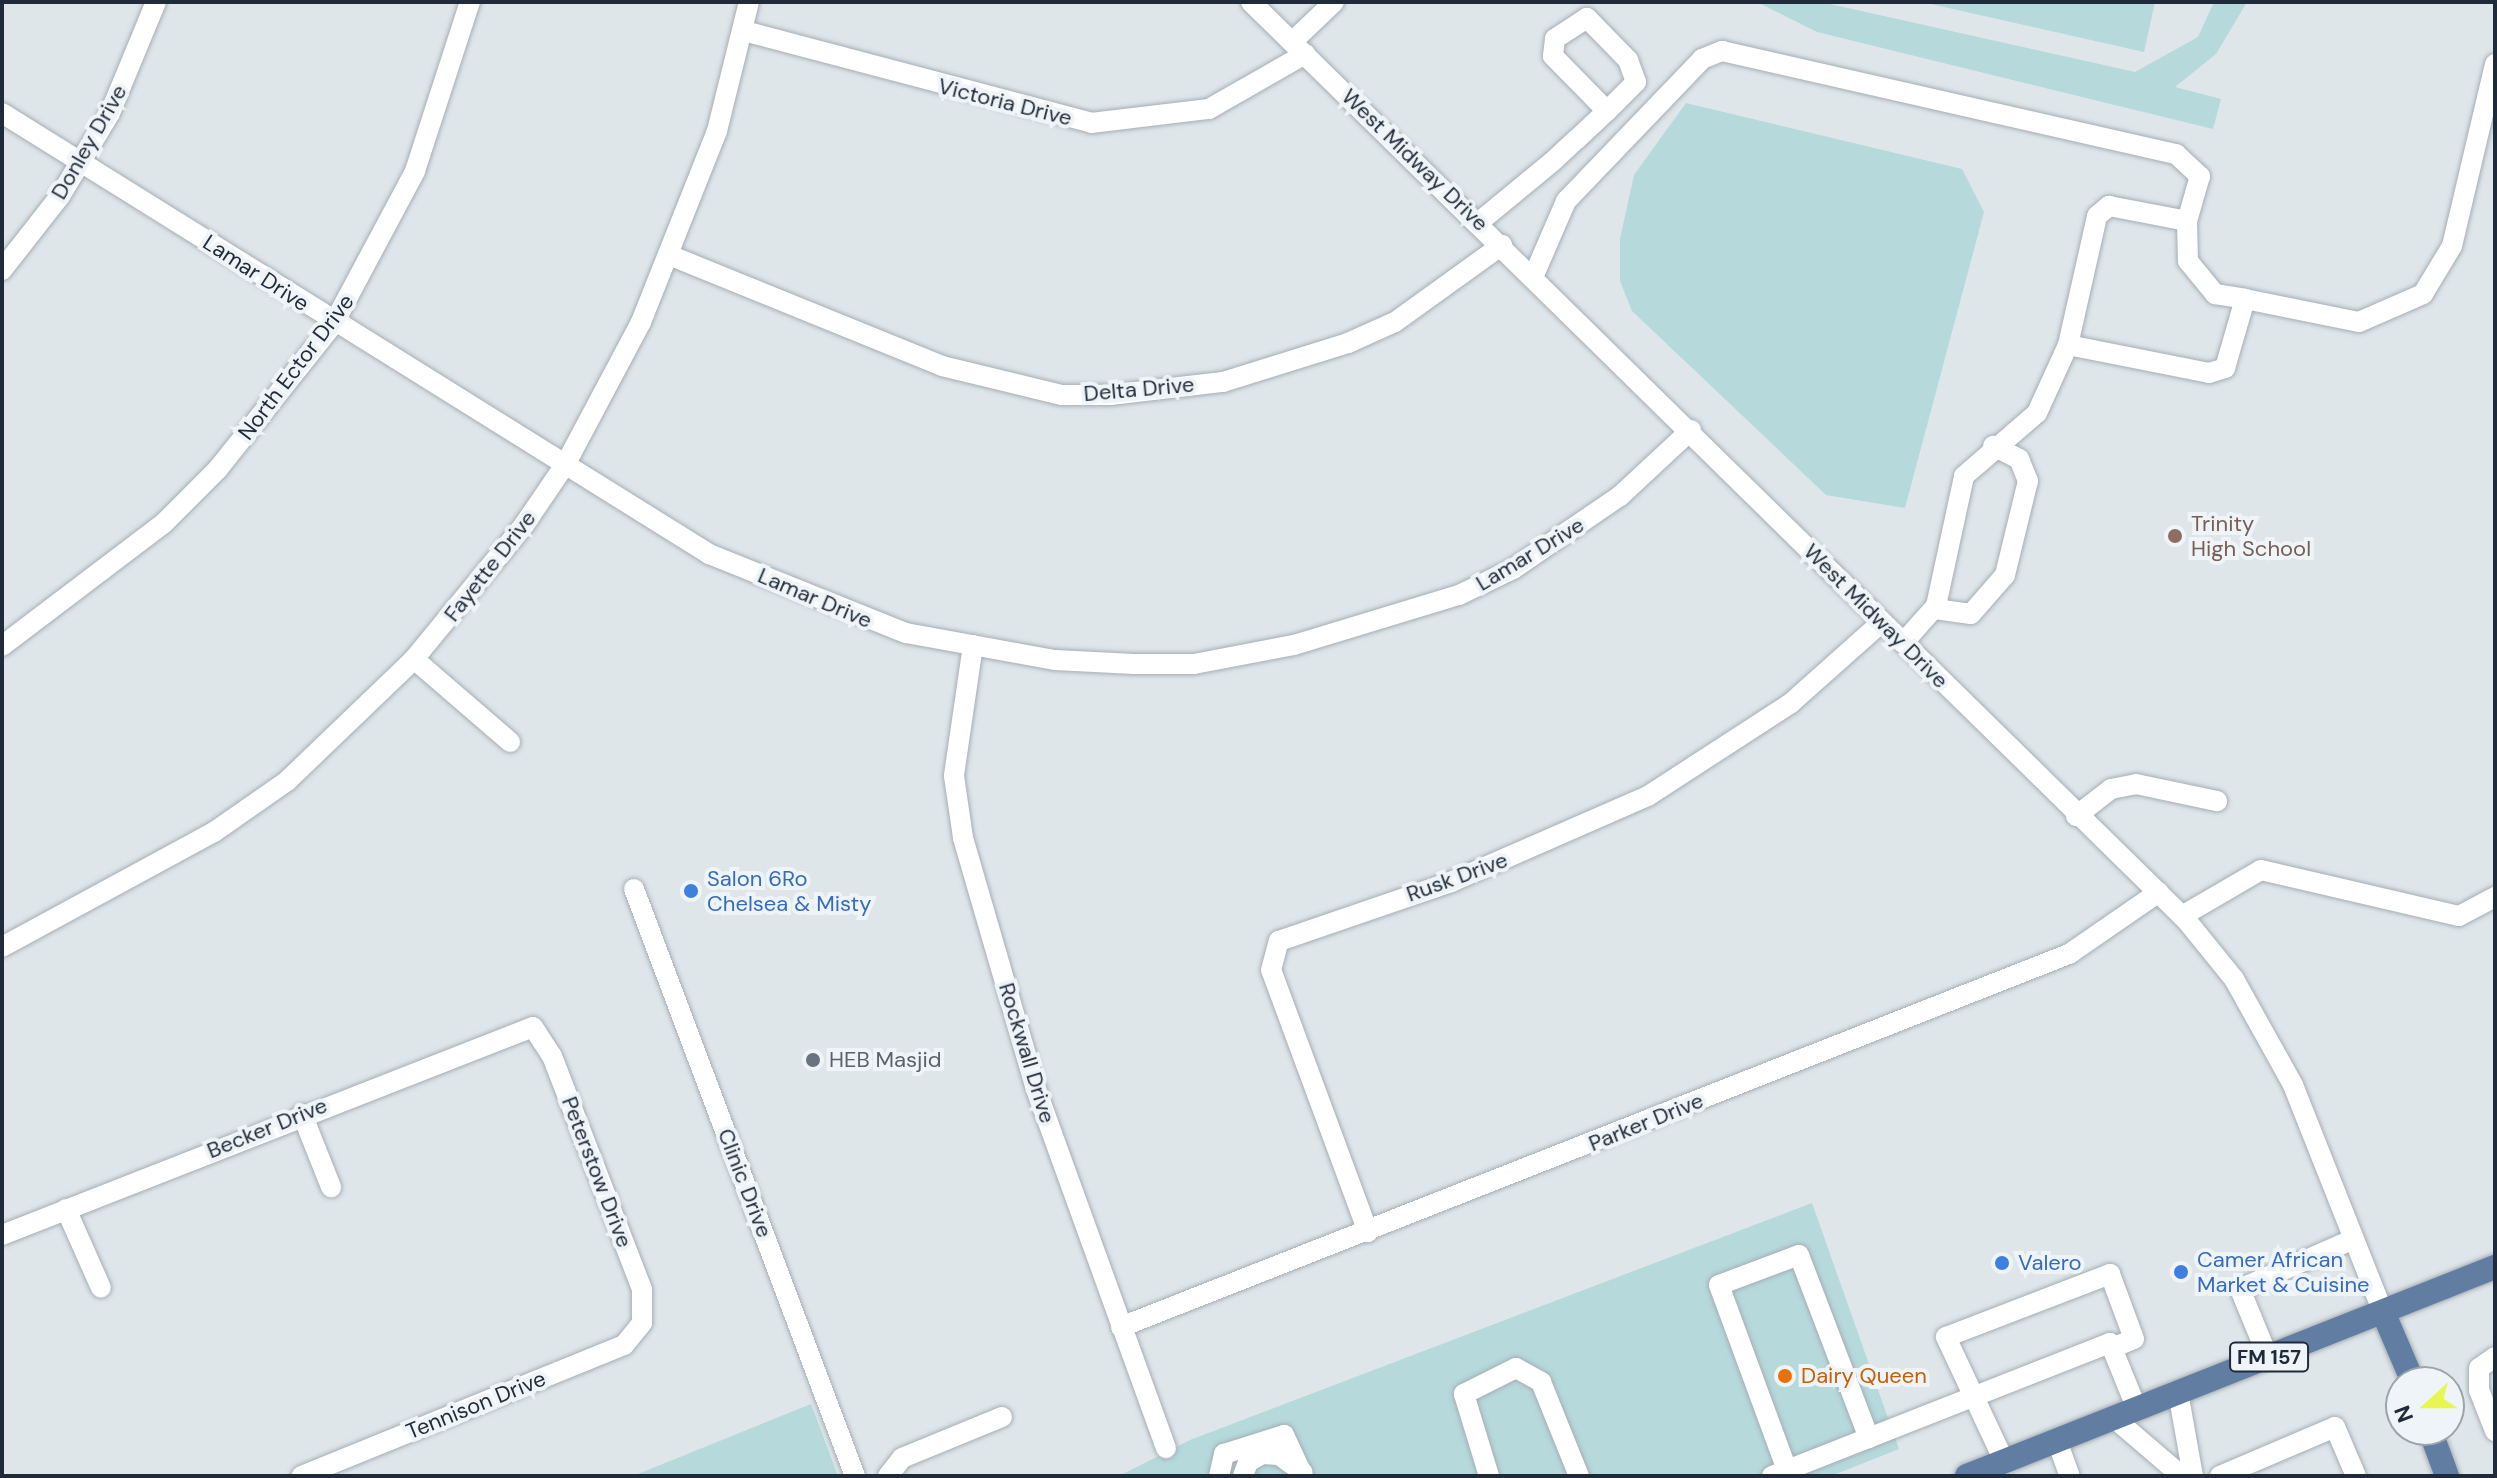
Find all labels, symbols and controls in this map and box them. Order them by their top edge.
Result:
street label: Victoria Drive [935,73,1075,131]
street label: Donley Drive [46,80,132,204]
street label: West Midway Drive [1336,83,1494,237]
street label: Lamar Drive [198,229,314,317]
street label: North Ector Drive [233,289,359,445]
street label: Delta Drive [1083,371,1195,407]
street label: Fayette Drive [439,505,541,627]
place label: Trinity High School [2191,510,2311,562]
street label: Lamar Drive [1471,511,1589,597]
marker: Trinity High School [2166,527,2184,545]
street label: West Midway Drive [1798,538,1954,694]
street label: Lamar Drive [754,562,876,634]
street label: Rusk Drive [1403,847,1511,907]
place label: Salon 6Ro Chelsea & Misty [707,865,871,916]
marker: Salon 6Ro Chelsea & Misty [682,882,700,900]
street label: Rockwall Drive [993,980,1061,1126]
place label: HEB Masjid [829,1047,941,1073]
marker: HEB Masjid [804,1051,822,1069]
street label: Parker Drive [1585,1087,1707,1157]
street label: Becker Drive [203,1092,331,1164]
street label: Peterstow Drive [556,1093,638,1251]
street label: Clinic Drive [712,1125,778,1241]
place label: Camer African Market & Cuisine [2197,1246,2370,1298]
place label: Valero [2018,1250,2082,1276]
marker: Valero [1993,1254,2011,1272]
marker: Camer African Market & Cuisine [2172,1263,2190,1281]
road number: FM 157 [2229,1341,2309,1373]
place label: Dairy Queen [1801,1363,1927,1389]
street label: Tennison Drive [402,1365,550,1445]
north arrow [2385,1366,2465,1446]
marker: Dairy Queen [1776,1367,1794,1385]
text: N [2388,1401,2420,1427]

